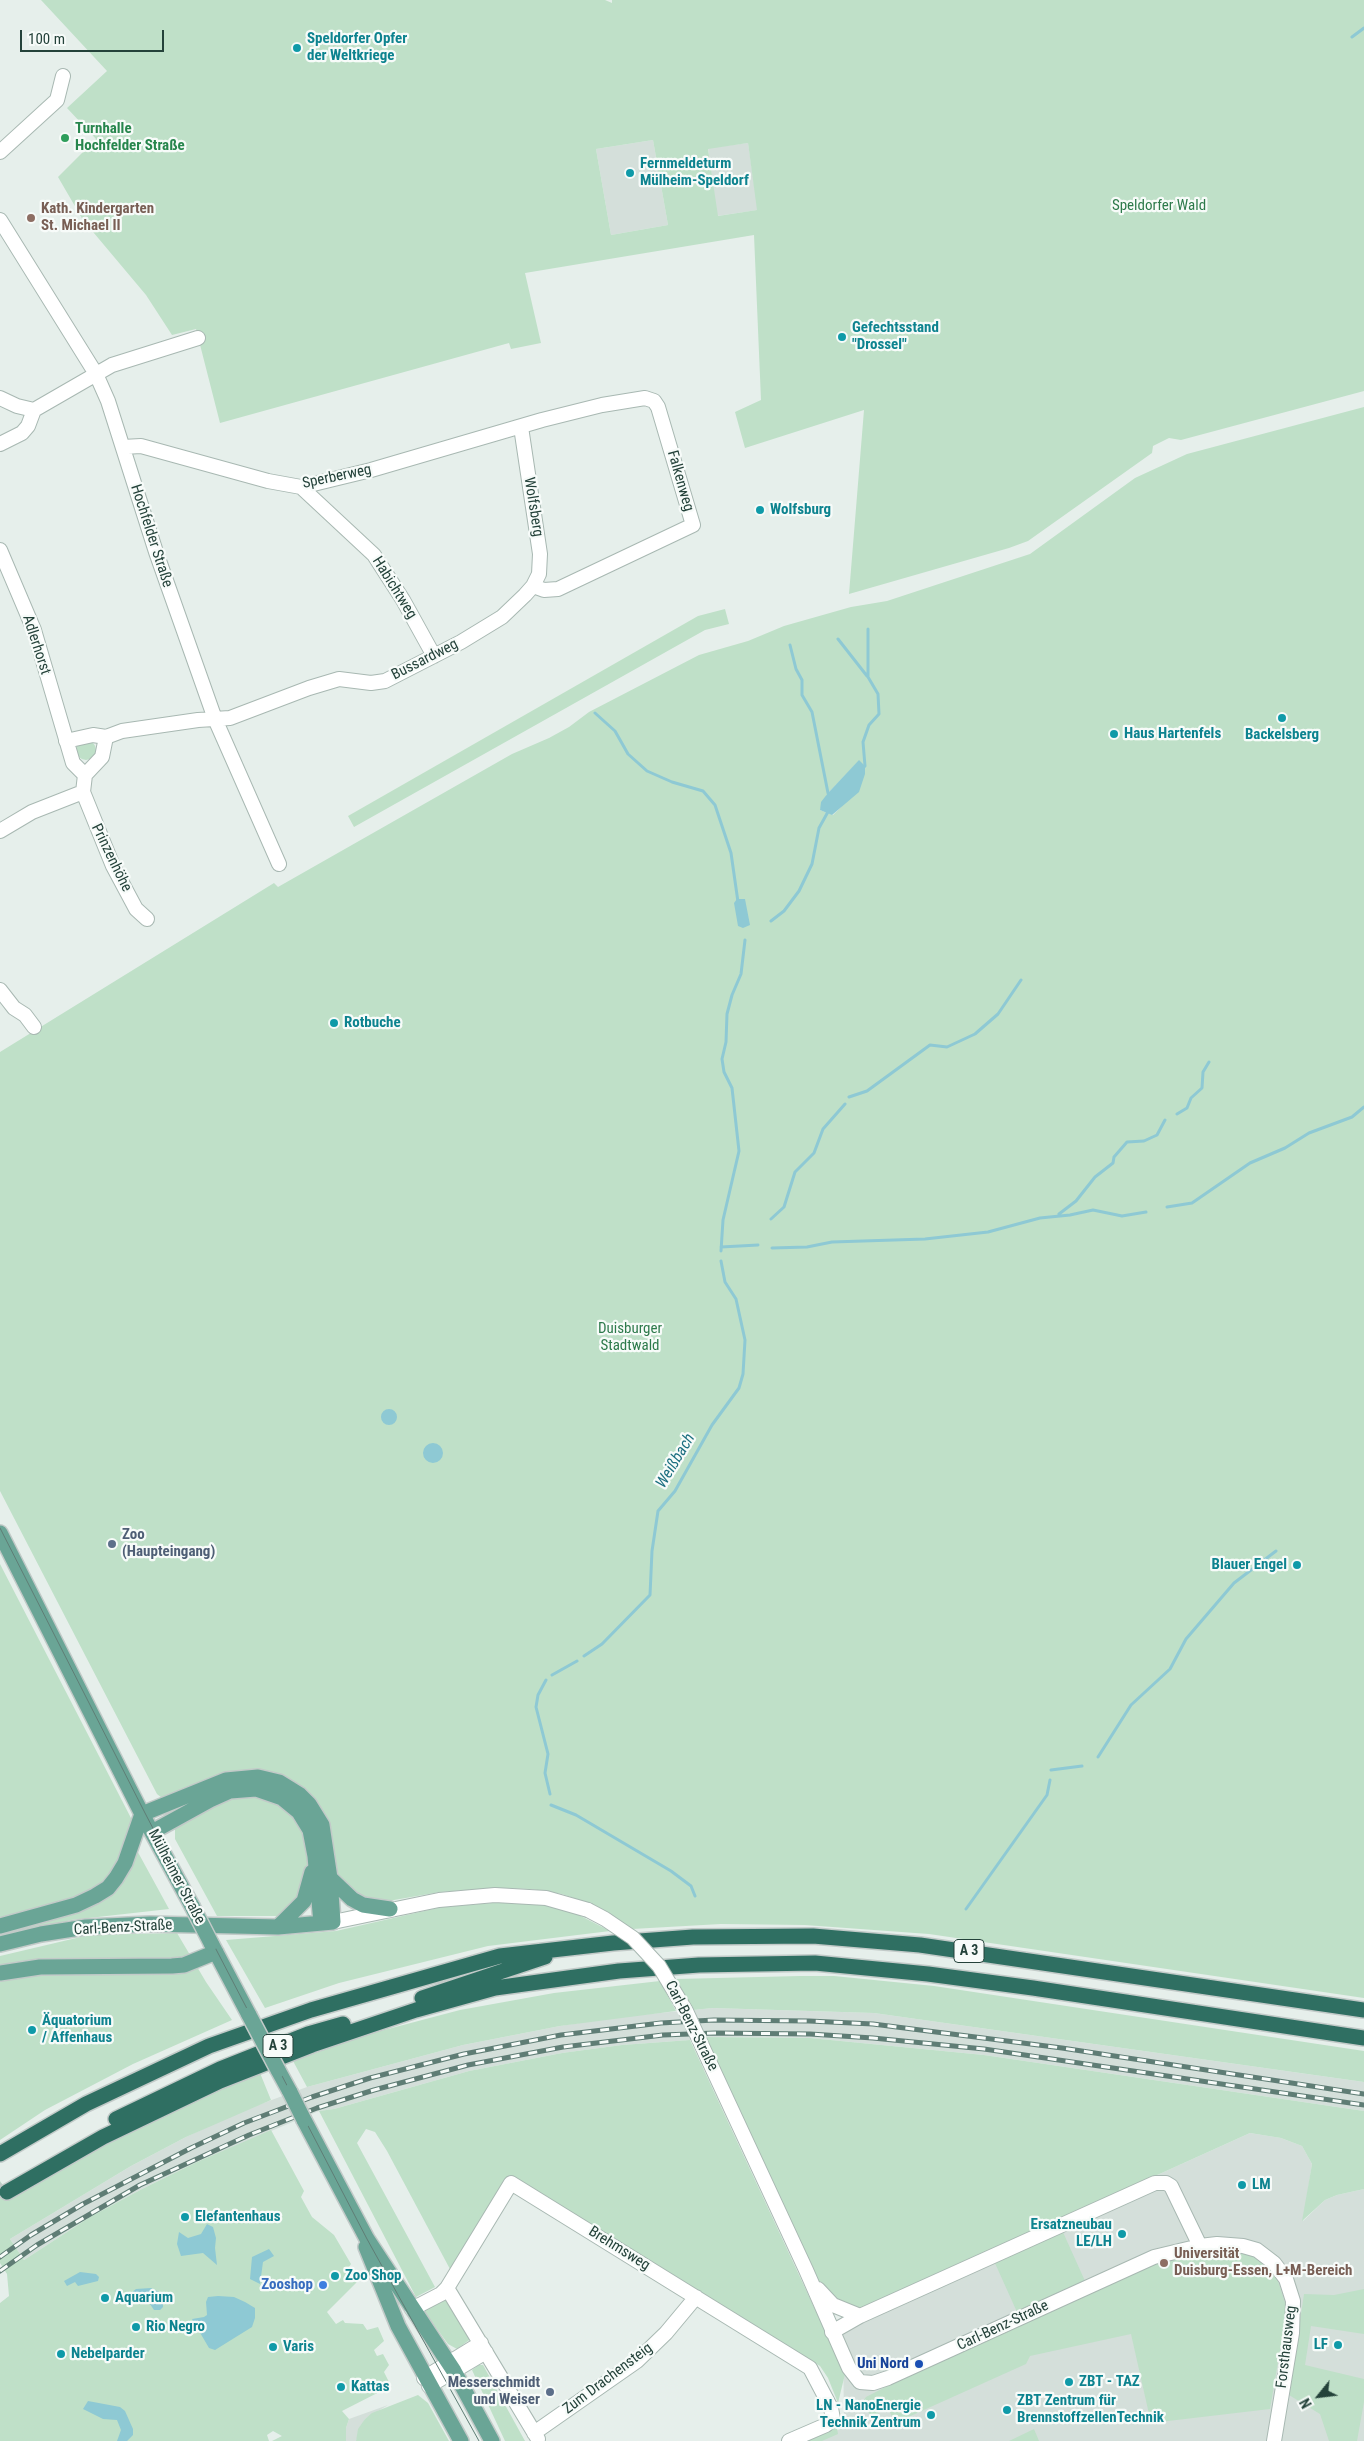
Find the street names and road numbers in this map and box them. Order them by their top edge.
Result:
street label: Falkenweg [663,448,697,514]
street label: Sperberweg [301,461,373,493]
street label: Wolfsberg [519,476,547,538]
street label: Hochfelder Straße [126,482,176,590]
street label: Habichtweg [368,554,420,622]
street label: Adlerhorst [18,613,54,677]
street label: Bussardweg [389,636,461,684]
street label: Prinzenhöhe [87,821,135,895]
street label: Mülheimer Straße [143,1827,209,1927]
street label: Carl-Benz-Straße [73,1916,173,1940]
road number: A 3 [954,1940,984,1962]
street label: Carl-Benz-Straße [661,1978,721,2074]
road number: A 3 [263,2034,293,2058]
street label: Brehmsweg [585,2223,653,2275]
street label: Carl-Benz-Straße [954,2297,1052,2355]
street label: Forsthausweg [1273,2305,1301,2389]
street label: Zum Drachensteig [560,2340,656,2418]

